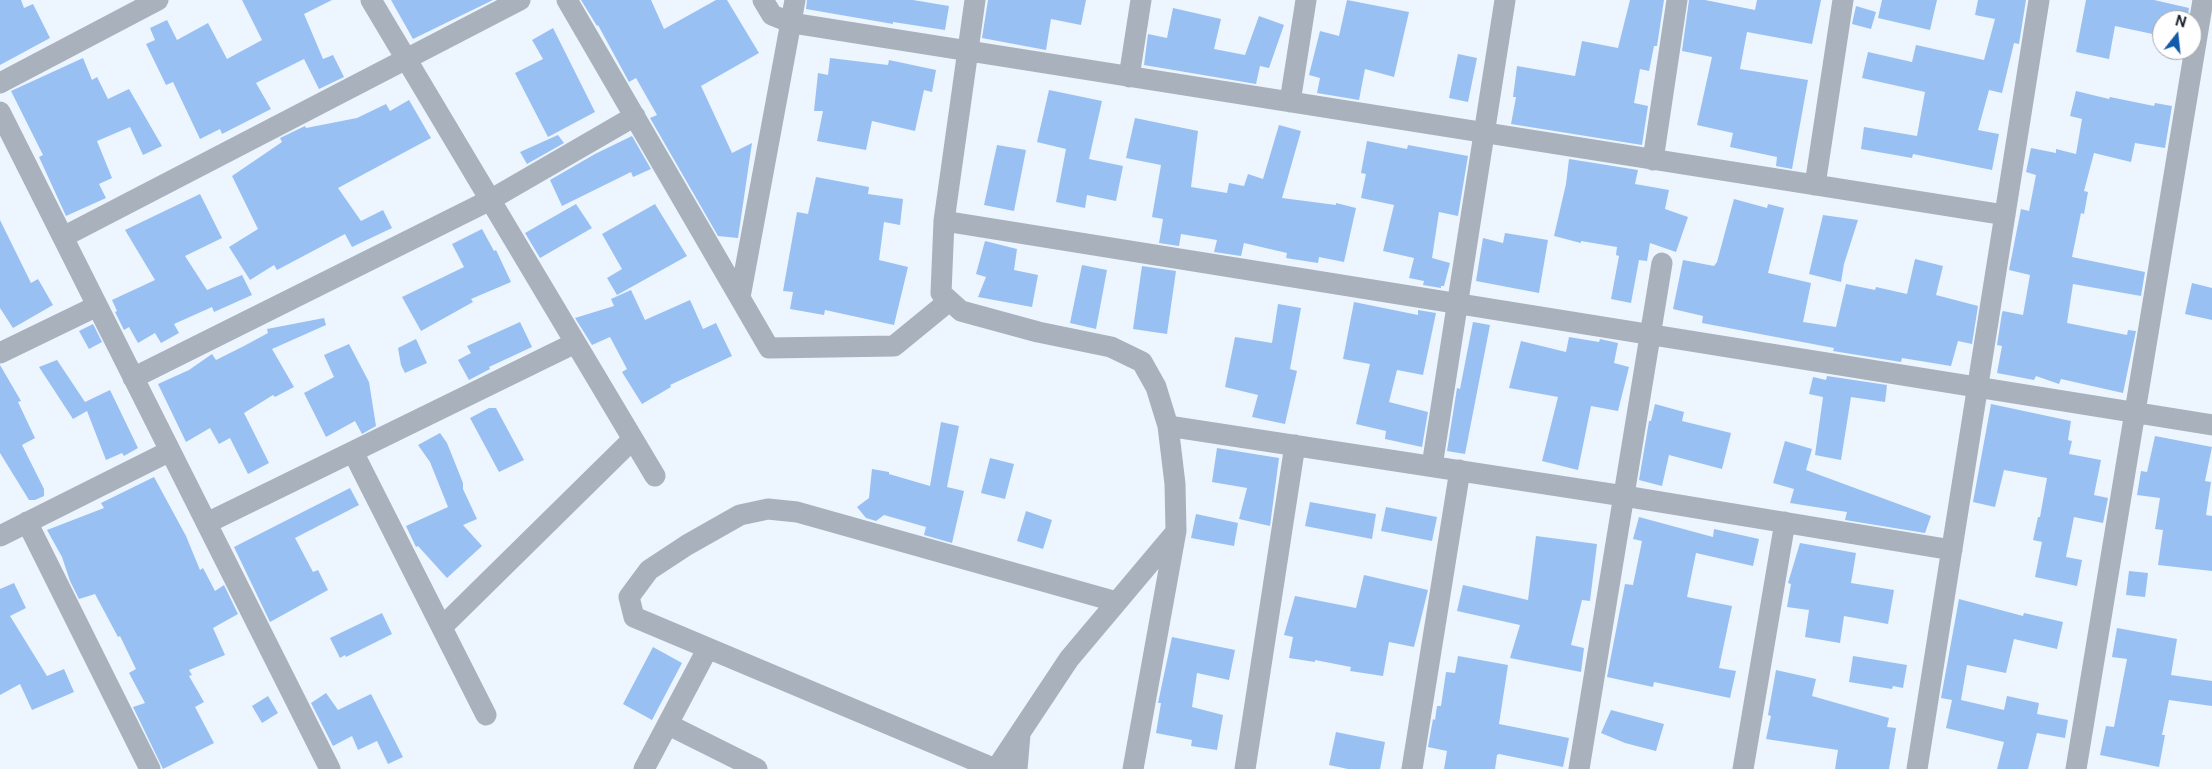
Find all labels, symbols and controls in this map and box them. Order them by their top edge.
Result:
north arrow [2152,10,2202,60]
text: N [2173,12,2188,31]

